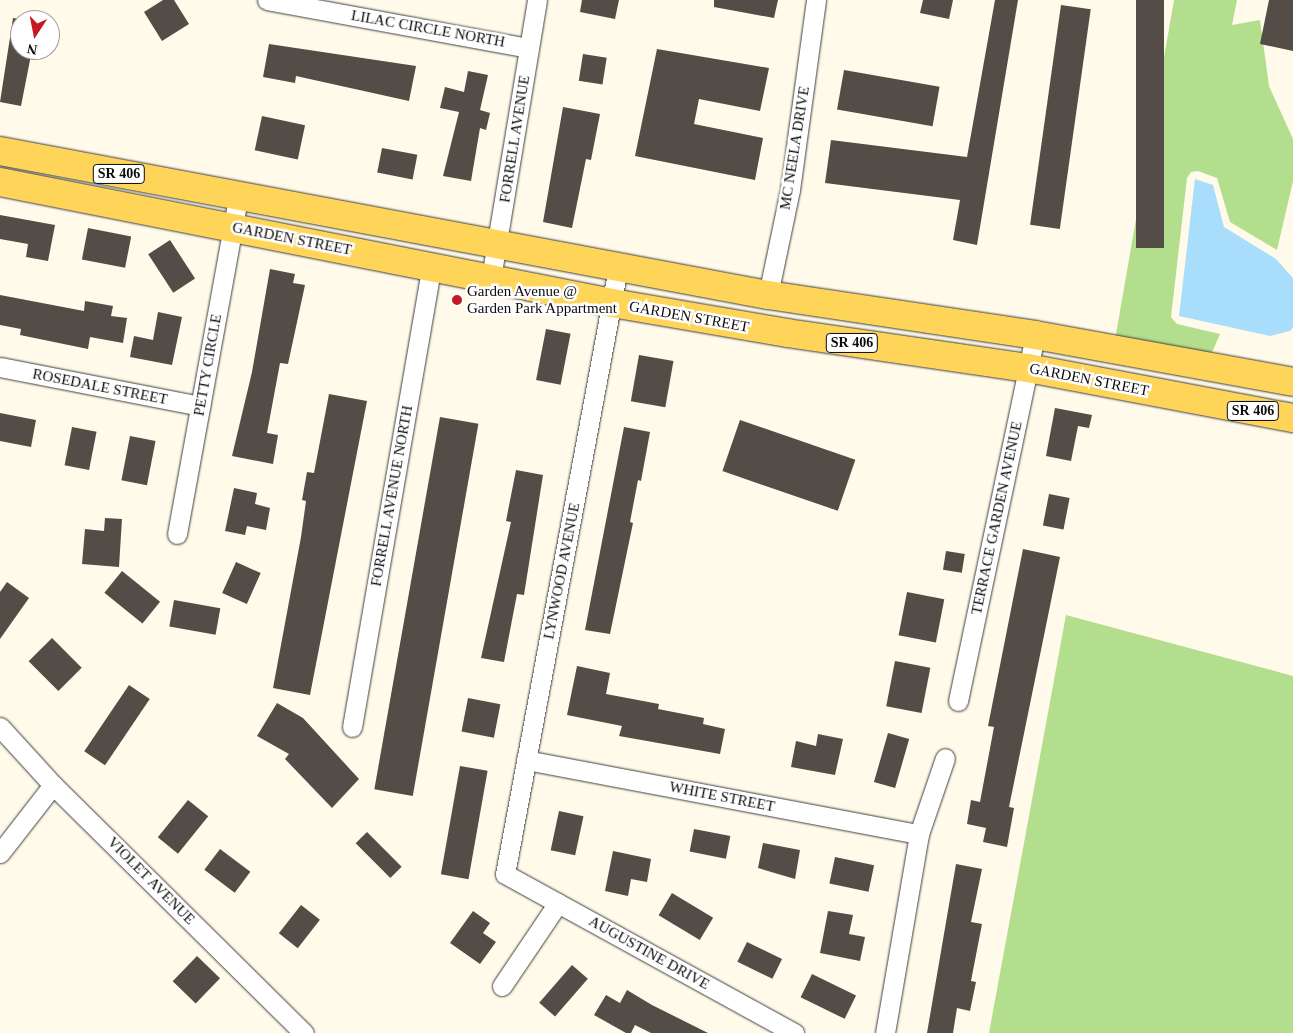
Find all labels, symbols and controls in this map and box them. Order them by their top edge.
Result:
street label: LILAC CIRCLE NORTH [350,7,506,51]
north arrow [10,10,60,60]
text: N [26,41,39,58]
street label: FORRELL AVENUE [496,73,534,205]
street label: MC NEELA DRIVE [776,84,814,212]
road number: SR 406 [93,162,145,185]
street label: GARDEN STREET [231,219,353,259]
place label: Garden Avenue @ Garden Park Appartment [467,282,618,317]
marker: Garden Avenue @ Garden Park Appartment [451,294,463,306]
street label: GARDEN STREET [628,298,750,336]
street label: PETTY CIRCLE [190,312,226,418]
road number: SR 406 [826,332,878,354]
street label: GARDEN STREET [1028,360,1150,400]
street label: ROSEDALE STREET [31,365,169,409]
road number: SR 406 [1227,400,1279,422]
street label: FORRELL AVENUE NORTH [367,404,417,588]
street label: TERRACE GARDEN AVENUE [968,419,1026,617]
street label: LYNWOOD AVENUE [540,501,584,641]
street label: WHITE STREET [668,778,776,816]
street label: VIOLET AVENUE [103,833,199,929]
street label: AUGUSTINE DRIVE [585,912,713,994]

